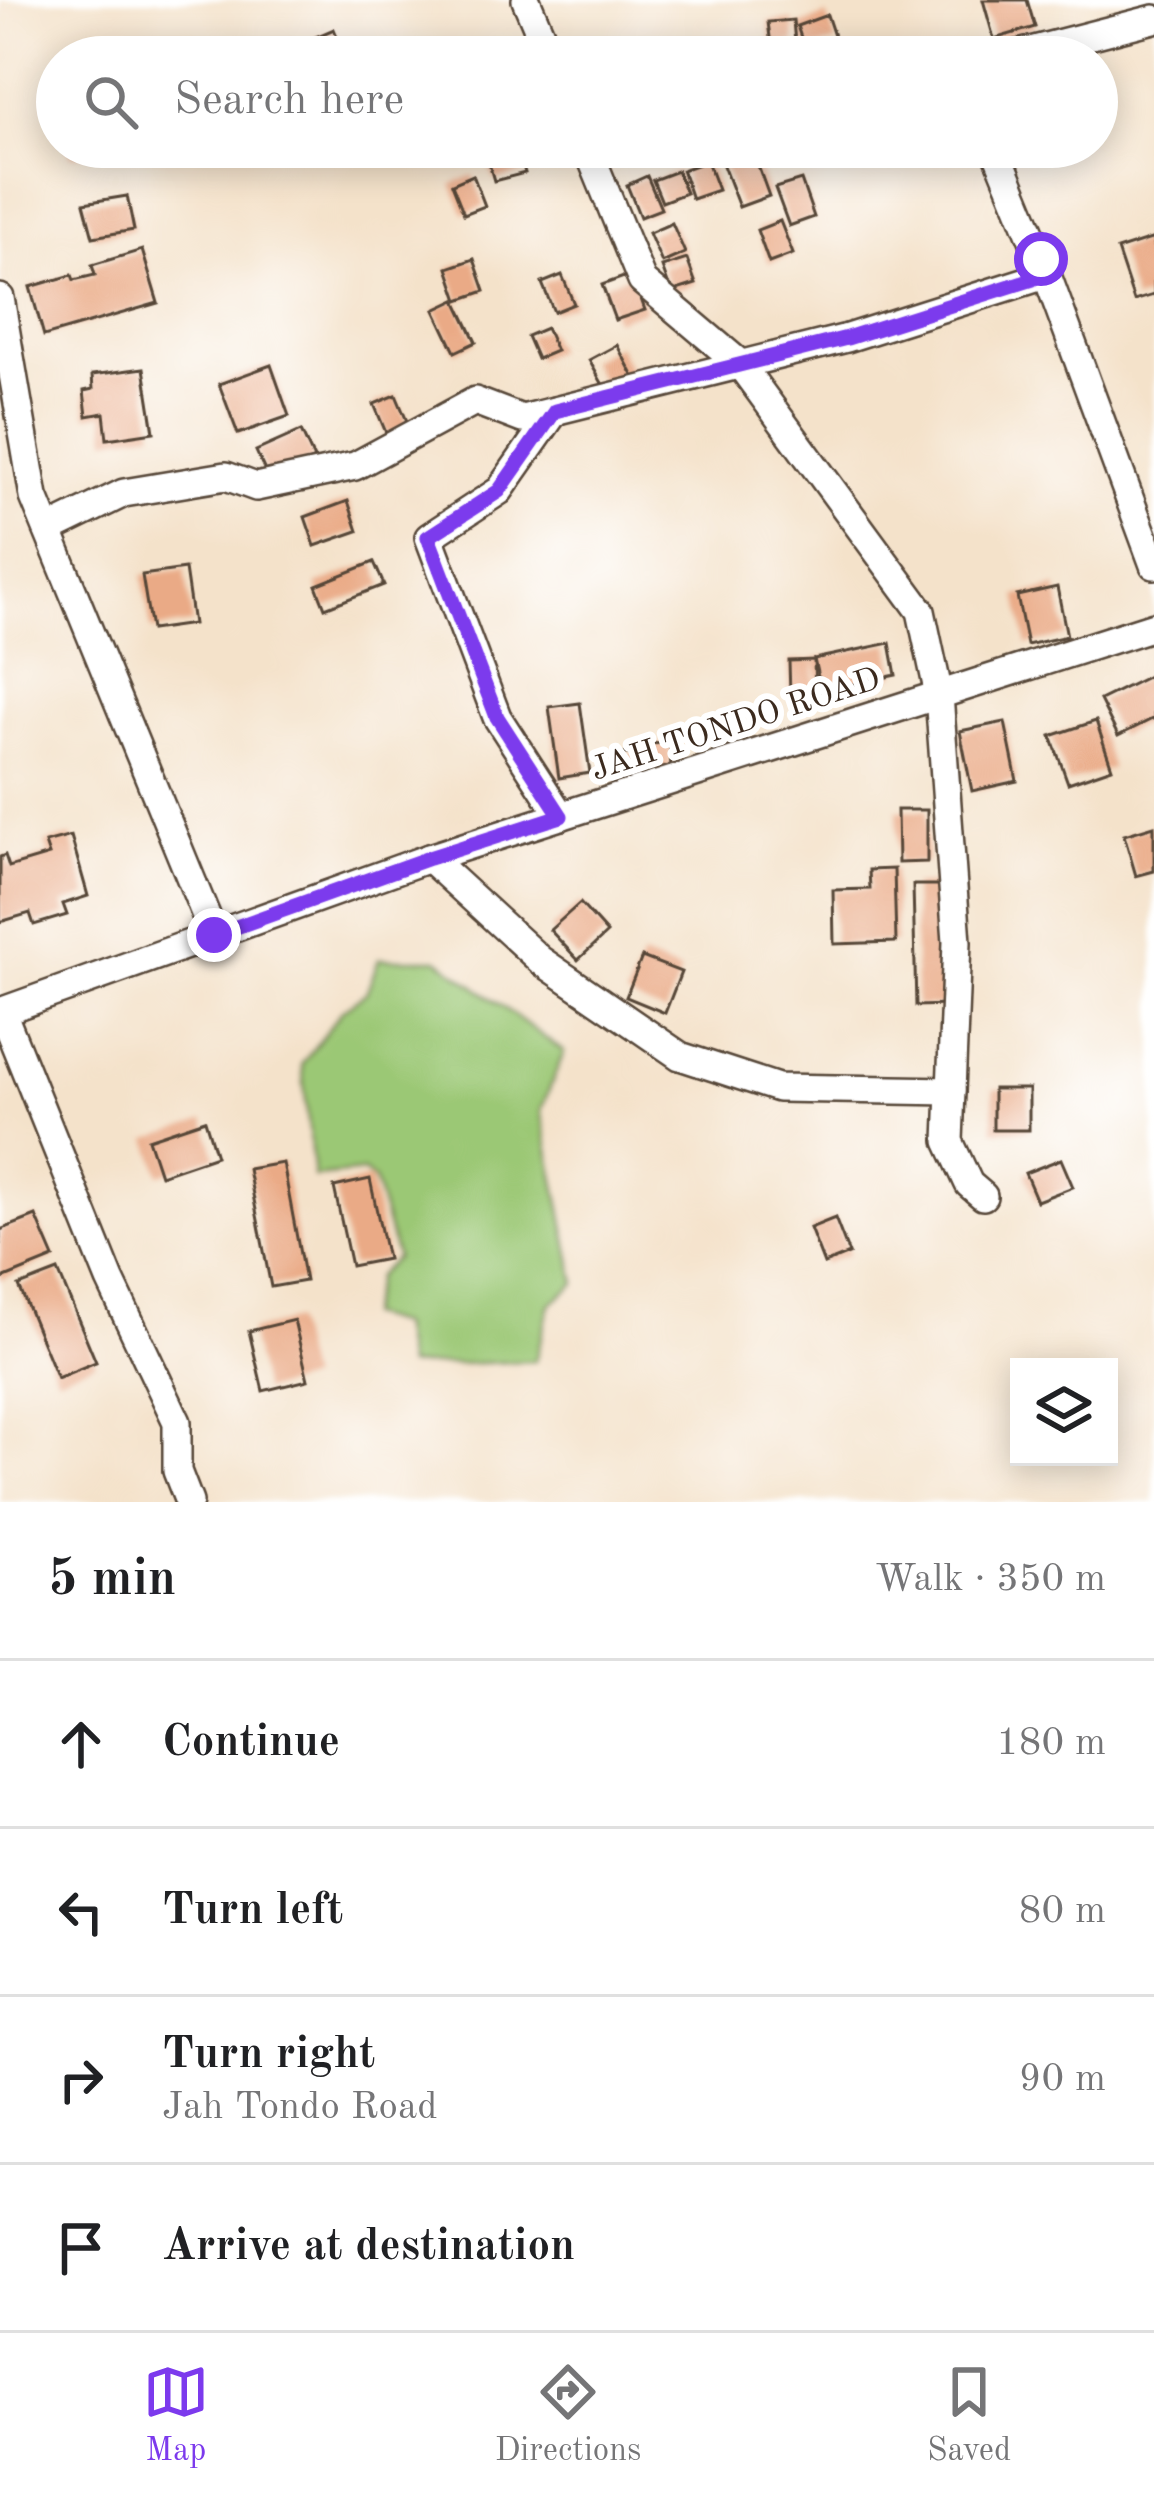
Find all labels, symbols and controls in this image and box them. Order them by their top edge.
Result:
search box [36,36,1118,168]
icon: search [78,69,144,135]
text: Search here [174,79,404,124]
route start [1014,232,1068,286]
street label: JAH TONDO ROAD [587,663,885,788]
route end [187,908,241,962]
map controls [1010,1358,1118,1466]
button: layers [1010,1358,1118,1466]
text: 5 min [48,1555,176,1606]
text: Walk · 350 m [875,1560,1106,1599]
icon: ahead [48,1711,114,1777]
text: Continue [162,1721,340,1766]
text: 180 m [996,1724,1106,1763]
icon: left [48,1879,114,1945]
text: Turn left [162,1889,343,1934]
text: 80 m [1019,1892,1106,1931]
text: Turn right [162,2033,375,2078]
icon: right [48,2047,114,2113]
text: 90 m [1019,2060,1106,2099]
text: Jah Tondo Road [162,2088,438,2127]
icon: arrive [48,2215,114,2281]
text: Arrive at destination [162,2225,575,2270]
tab: Map [143,2359,209,2472]
tab: Directions [495,2359,641,2472]
tab: Saved [927,2359,1011,2472]

